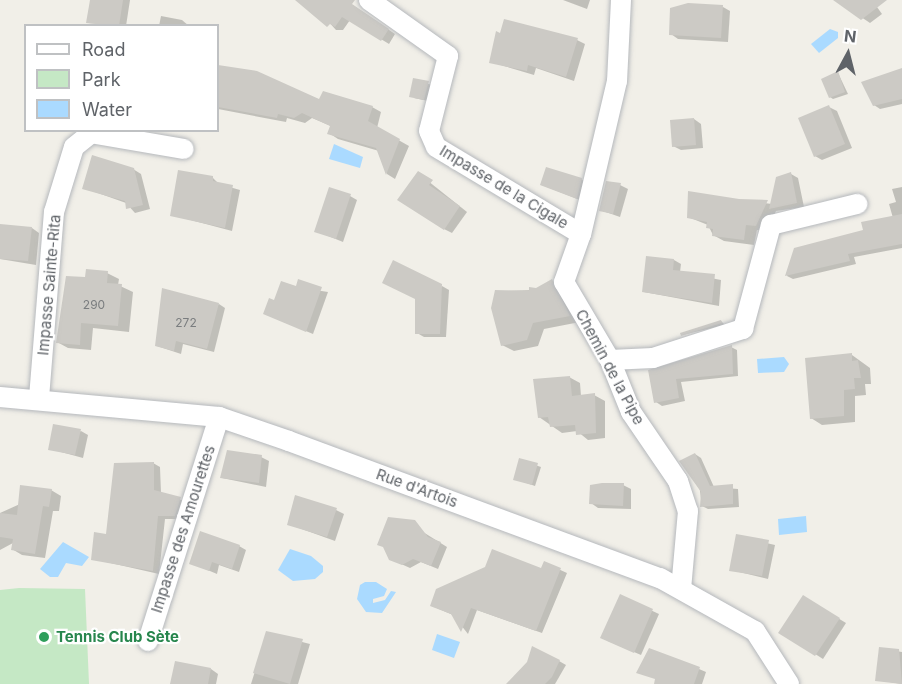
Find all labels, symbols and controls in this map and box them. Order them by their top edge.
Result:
legend [24,24,219,132]
north arrow [818,24,878,84]
text: N [843,25,857,47]
text: Road [82,39,125,60]
text: Park [82,69,121,90]
text: Water [82,99,132,120]
street label: Impasse de la Cigale [436,141,572,233]
street label: Impasse Sainte-Rita [34,214,64,356]
house number: 290 [83,298,105,312]
street label: Chemin de la Pipe [572,306,648,428]
house number: 272 [175,316,197,330]
street label: Impasse des Amourettes [147,443,219,615]
street label: Rue d'Artois [374,465,460,511]
place label: Tennis Club Sète [56,628,179,646]
marker: Tennis Club Sète [37,630,51,644]

